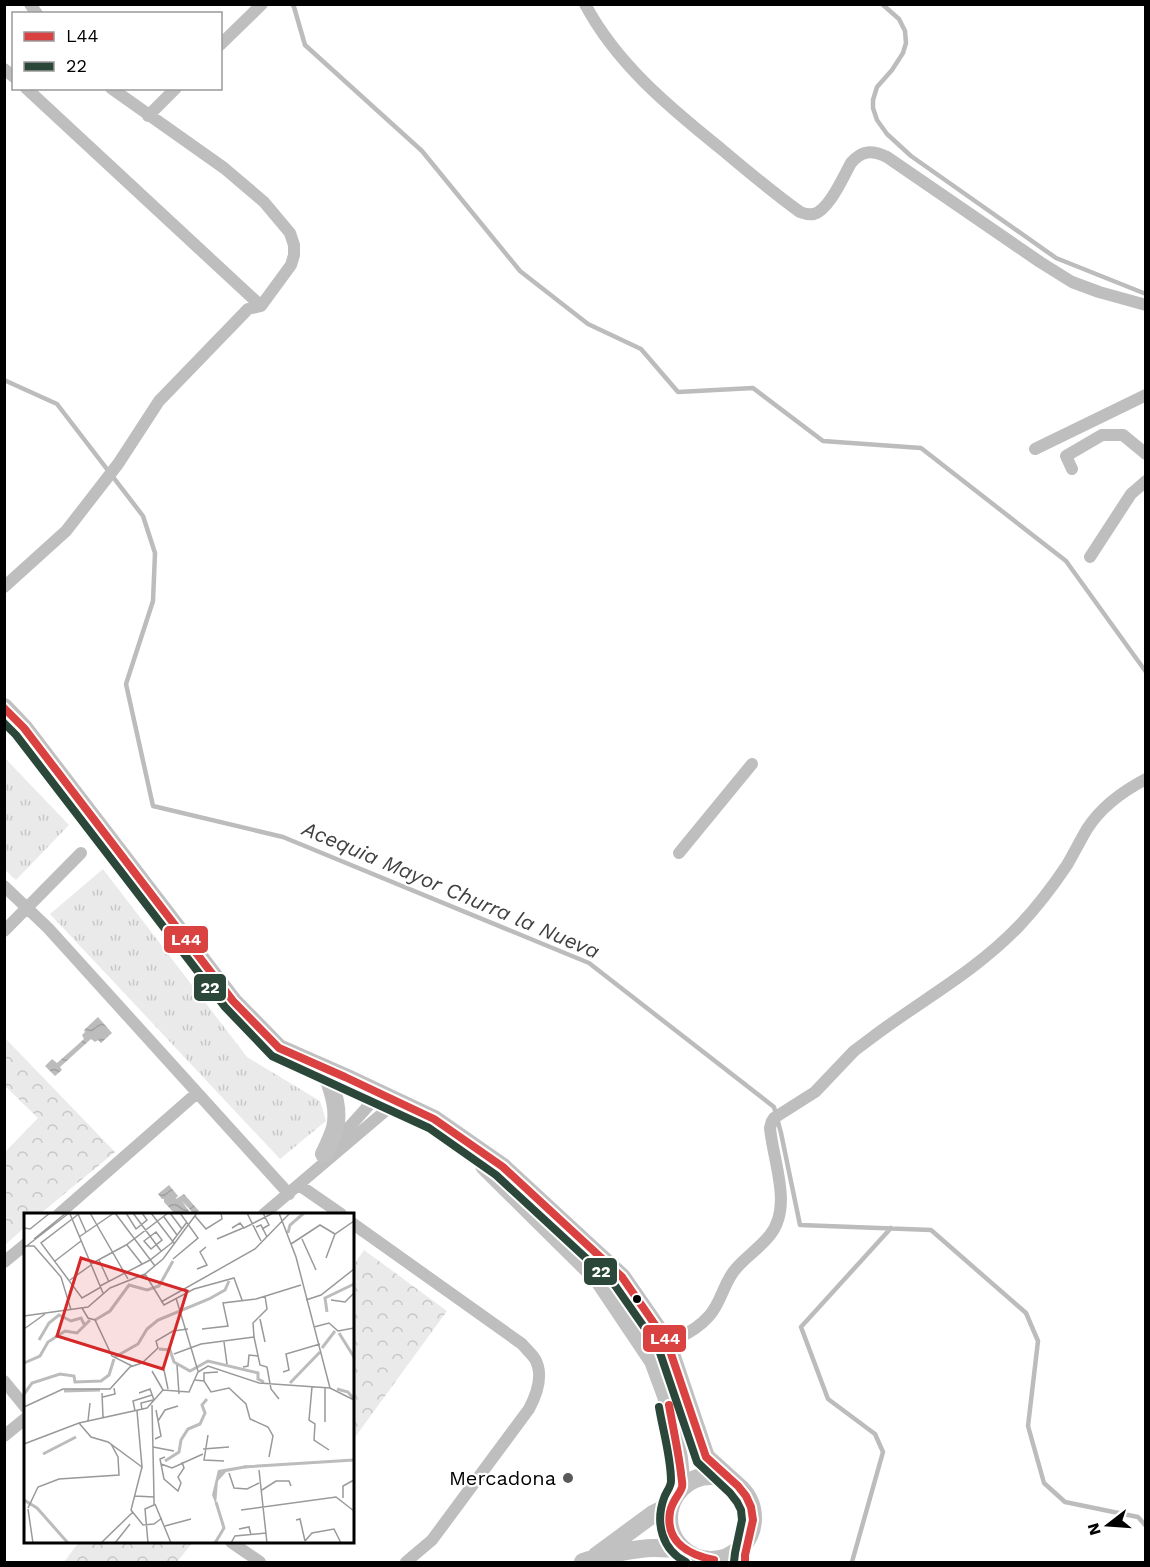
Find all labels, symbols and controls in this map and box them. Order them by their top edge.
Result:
legend [12,12,222,90]
text: L44 [66,25,98,46]
text: 22 [66,55,87,76]
water label: Acequia Mayor Churra la Nueva [298,815,604,964]
line badge: L44 [163,925,209,954]
text: L44 [171,930,201,949]
line badge: 22 [193,973,227,1002]
text: 22 [200,978,220,997]
inset map [24,1213,354,1543]
line badge: 22 [583,1257,618,1286]
text: 22 [591,1262,611,1281]
unlabelled marker [631,1293,643,1305]
line badge: L44 [642,1324,687,1353]
text: L44 [650,1329,680,1348]
place label: Mercadona [449,1466,556,1490]
marker: Mercadona [561,1471,575,1485]
north arrow [1078,1495,1138,1555]
text: N [1083,1521,1105,1538]

